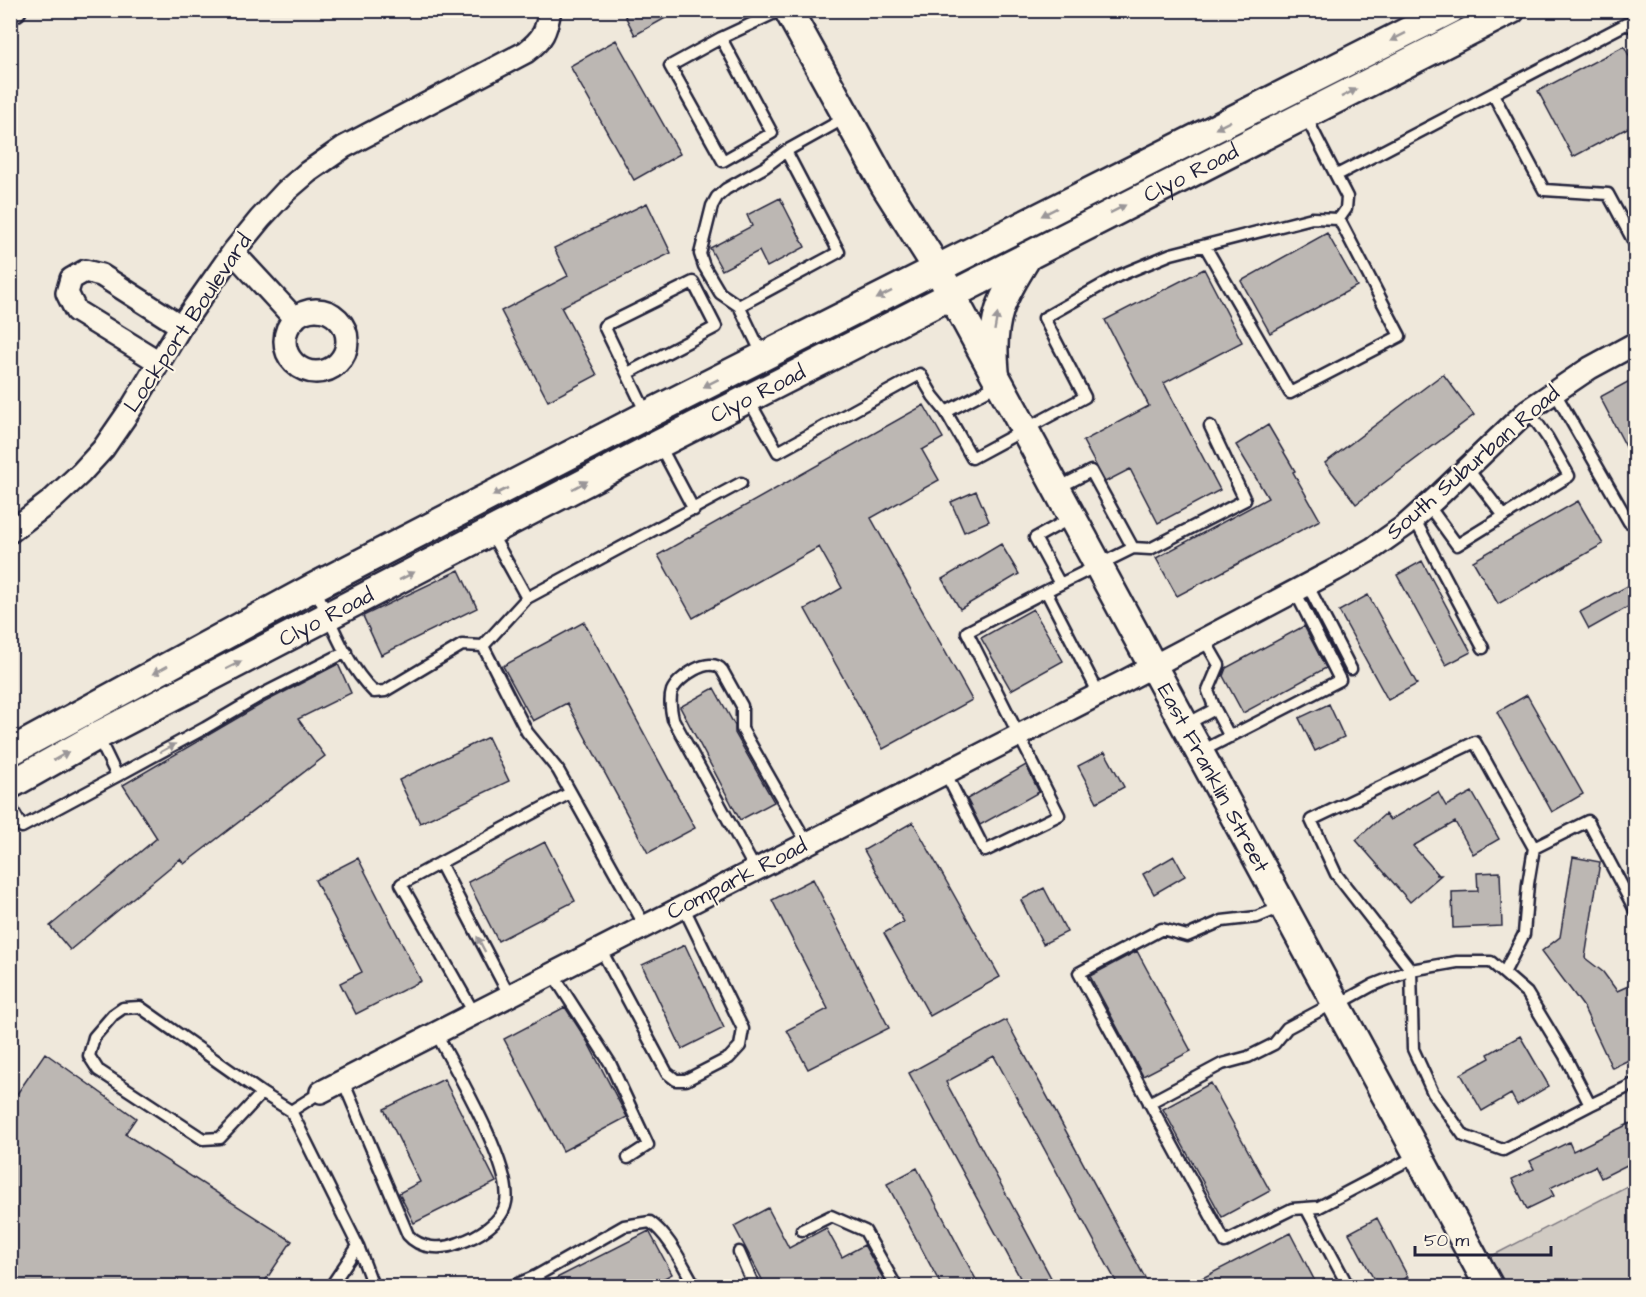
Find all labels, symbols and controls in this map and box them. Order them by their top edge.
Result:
one-way arrow [1389,32,1406,42]
one-way arrow [1340,88,1357,98]
one-way arrow [1215,120,1232,129]
street label: Clyo Road [1138,136,1244,210]
one-way arrow [1110,205,1127,214]
one-way arrow [1041,207,1058,217]
street label: Lockport Boulevard [116,227,260,419]
one-way arrow [876,290,893,299]
one-way arrow [992,312,1001,331]
street label: Clyo Road [705,357,811,431]
one-way arrow [702,378,719,388]
street label: South Suburban Road [1379,379,1567,547]
one-way arrow [571,481,589,491]
one-way arrow [491,486,509,496]
one-way arrow [399,571,416,580]
street label: Clyo Road [273,580,379,654]
one-way arrow [226,660,243,670]
one-way arrow [151,665,168,675]
street label: East Franklin Street [1150,678,1277,878]
one-way arrow [160,743,177,753]
one-way arrow [53,751,70,761]
street label: Compark Road [662,830,812,928]
one-way arrow [477,935,486,952]
scale bar [1415,1219,1552,1257]
text: 50 m [1424,1228,1469,1253]

